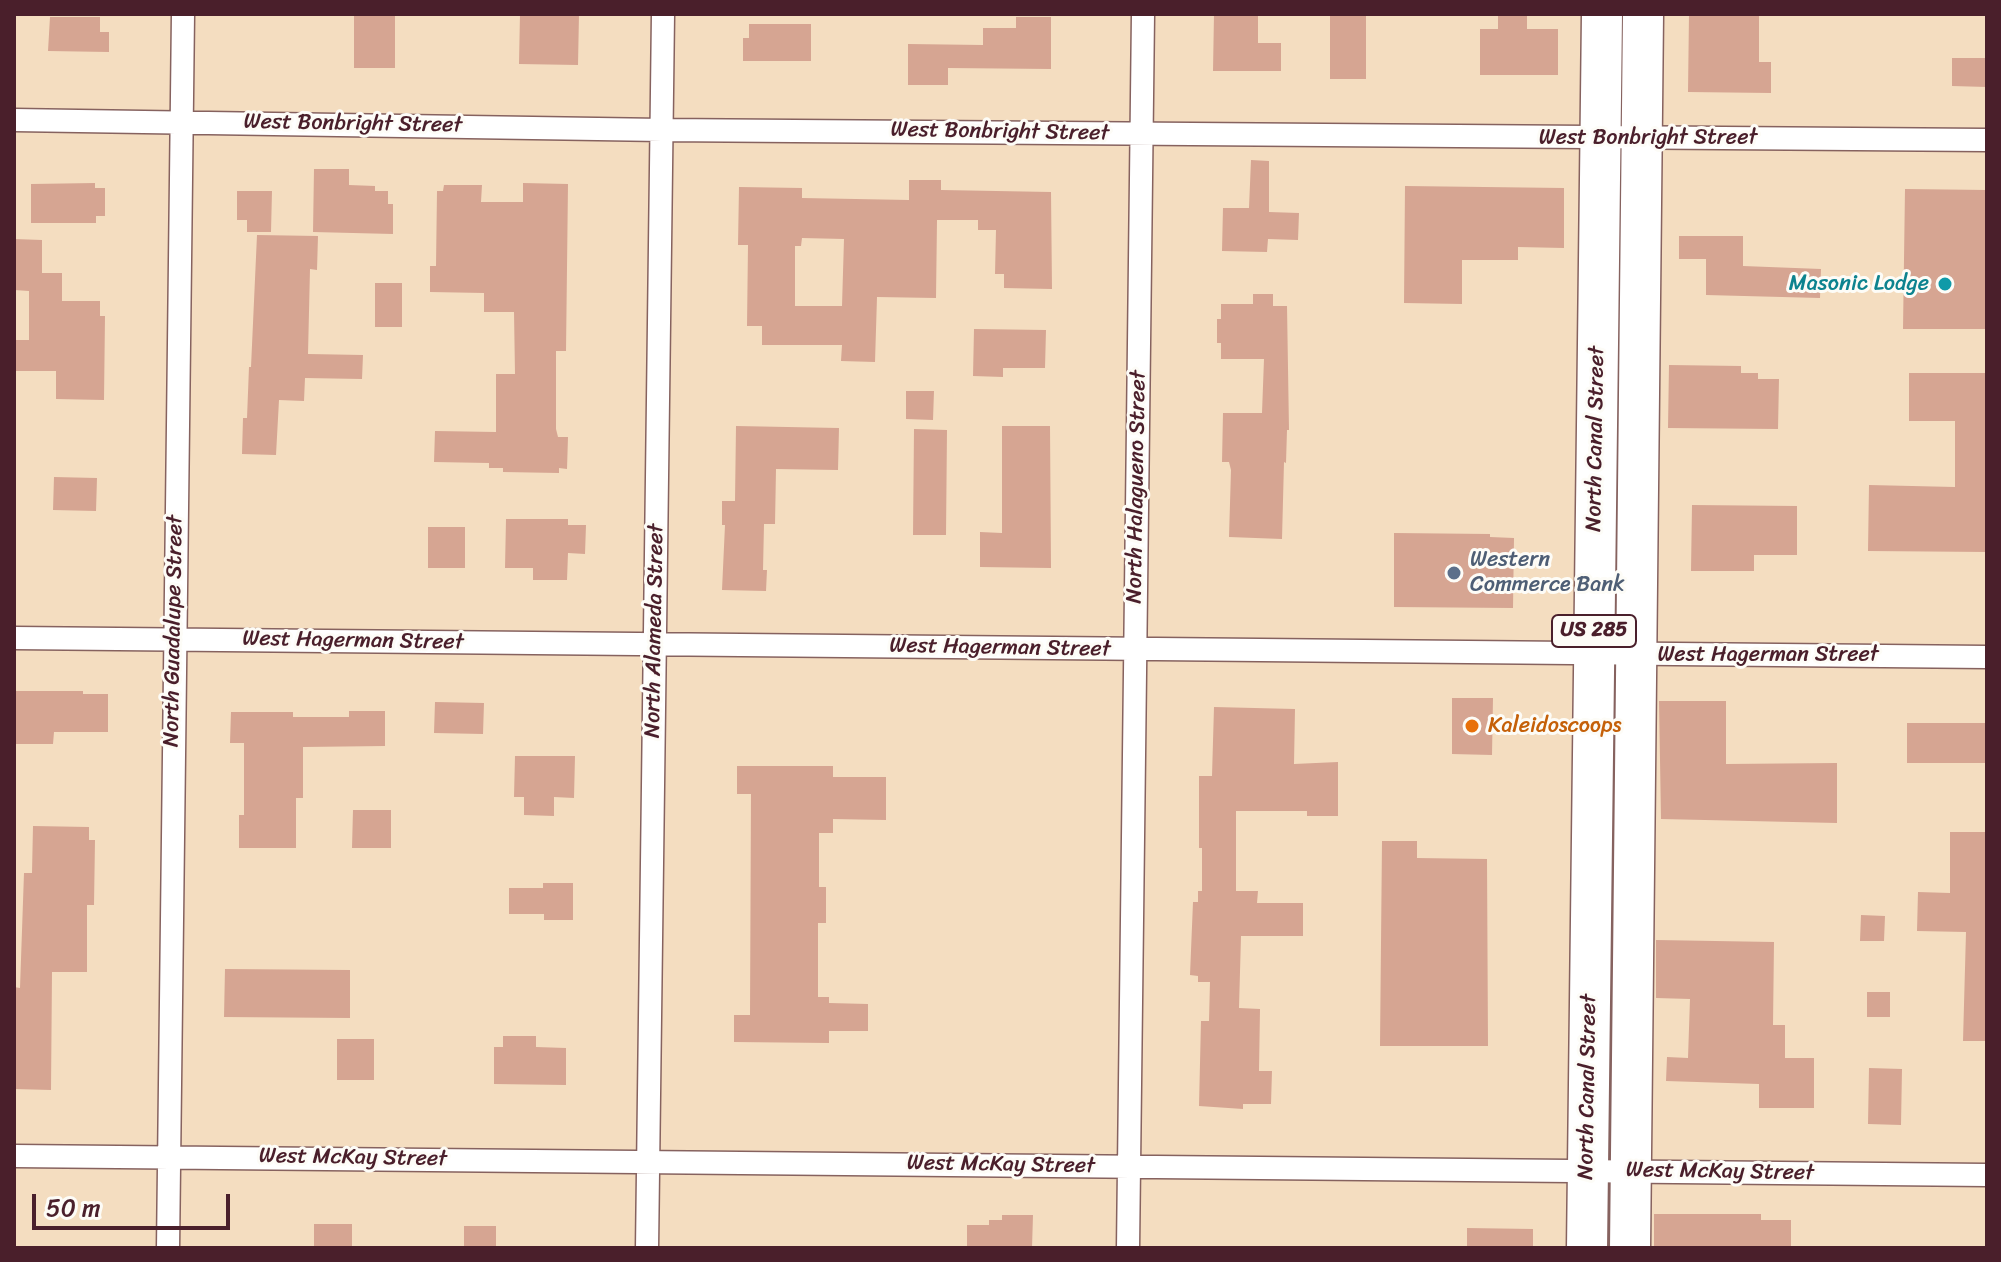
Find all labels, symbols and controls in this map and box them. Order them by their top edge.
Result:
street label: West Bonbright Street [243,109,463,139]
street label: West Bonbright Street [890,117,1110,147]
street label: West Bonbright Street [1539,125,1757,151]
place label: Masonic Lodge [1789,271,1929,297]
marker: Masonic Lodge [1936,275,1954,293]
street label: North Canal Street [1581,346,1611,532]
street label: North Halagueno Street [1122,370,1152,604]
street label: North Guadalupe Street [159,515,189,747]
street label: North Alameda Street [640,524,670,738]
place label: Western Commerce Bank [1470,547,1625,598]
marker: Western Commerce Bank [1445,564,1463,582]
road number: US 285 [1552,615,1636,647]
street label: West Hagerman Street [242,626,464,656]
street label: West Hagerman Street [889,633,1111,663]
street label: West Hagerman Street [1657,642,1879,668]
place label: Kaleidoscoops [1488,713,1622,739]
marker: Kaleidoscoops [1463,717,1481,735]
street label: North Canal Street [1573,994,1603,1180]
street label: West McKay Street [259,1143,447,1173]
street label: West McKay Street [907,1150,1095,1180]
street label: West McKay Street [1626,1157,1814,1187]
scale bar [36,1178,234,1228]
text: 50 m [46,1187,101,1229]

